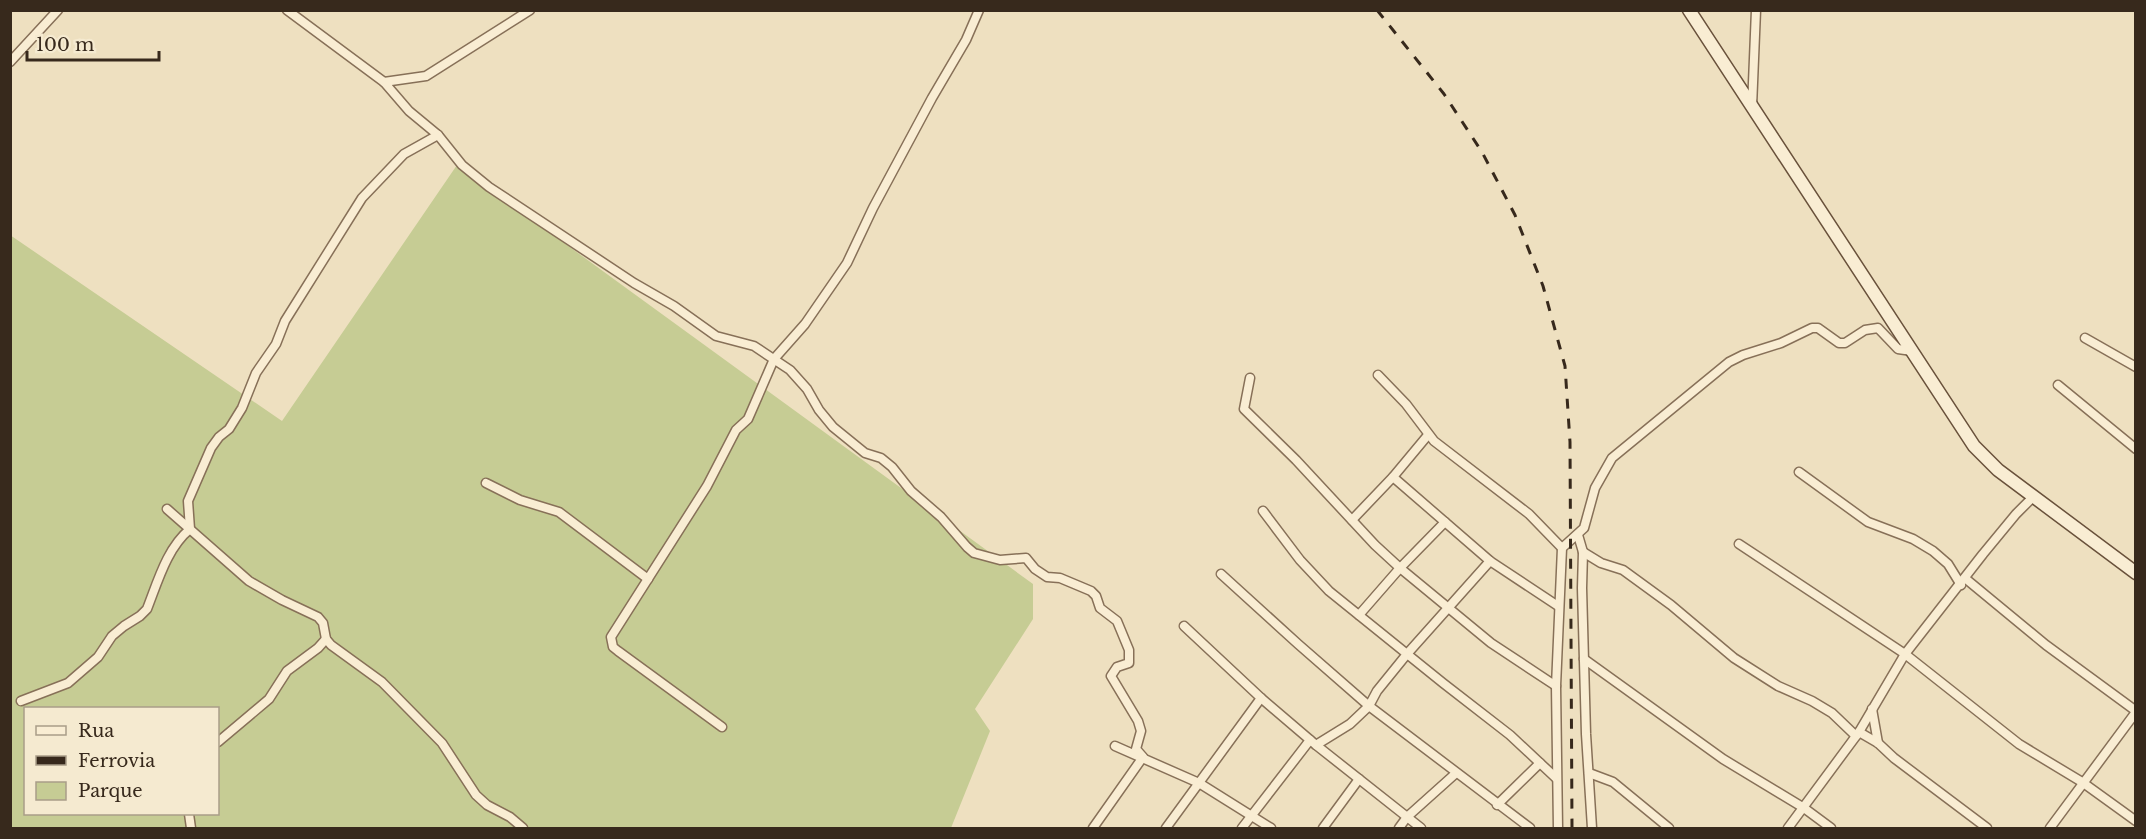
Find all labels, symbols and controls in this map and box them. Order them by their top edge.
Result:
scale bar [27,24,159,62]
text: 100 m [36,34,94,56]
legend [24,707,219,815]
text: Rua [78,720,114,742]
text: Ferrovia [78,750,155,772]
text: Parque [78,780,143,802]

